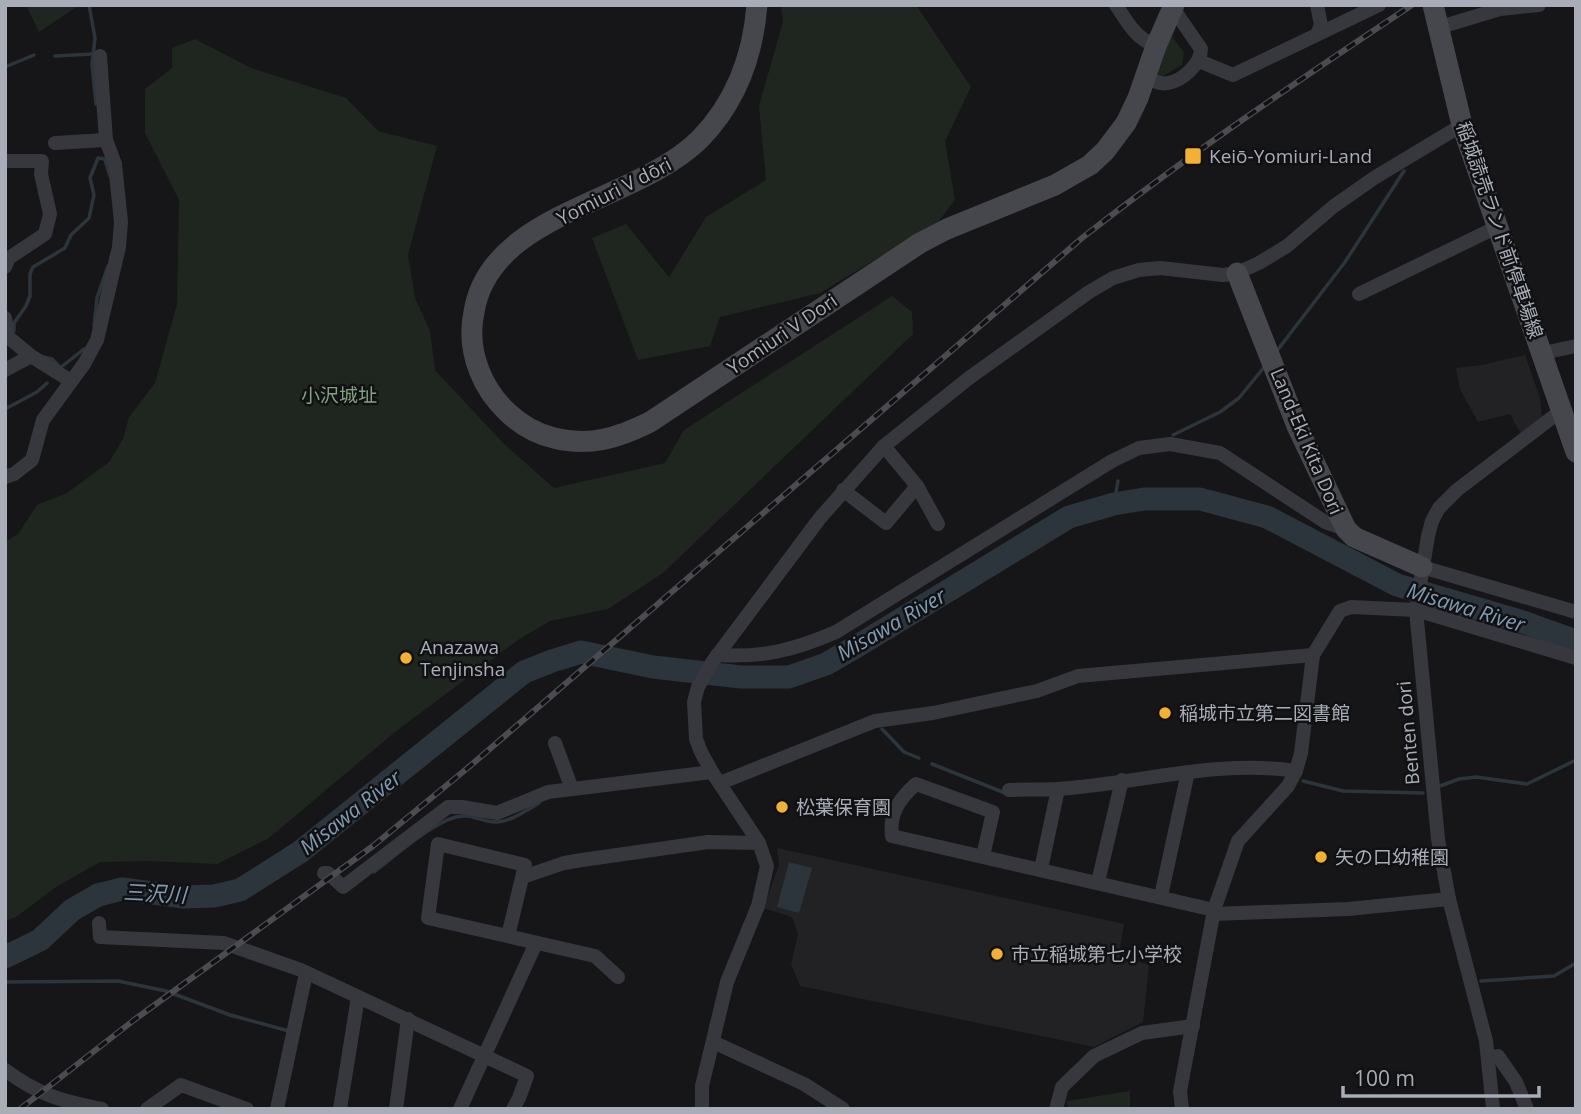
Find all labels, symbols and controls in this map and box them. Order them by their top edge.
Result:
street label: 稲城読売ランド前停車場線 [1451,118,1549,342]
place label: Keiō-Yomiuri-Land [1209,143,1372,169]
marker: Keiō-Yomiuri-Land [1183,146,1203,166]
street label: Yomiuri V dōri [552,151,676,231]
street label: Yomiuri V Dori [722,288,842,380]
street label: Land-Eki Kita Dori [1264,364,1350,518]
park label: 小沢城址 [301,382,377,408]
water label: Misawa River [1404,576,1529,638]
water label: Misawa River [831,581,951,667]
place label: Anazawa Tenjinsha [420,634,505,682]
marker: Anazawa Tenjinsha [398,650,414,666]
street label: Benten dori [1391,680,1425,786]
place label: 稲城市立第二図書館 [1179,700,1350,726]
marker: 稲城市立第二図書館 [1157,705,1173,721]
water label: Misawa River [293,763,407,861]
place label: 松葉保育園 [796,794,891,820]
marker: 松葉保育園 [774,799,790,815]
place label: 矢の口幼稚園 [1335,844,1449,870]
marker: 矢の口幼稚園 [1313,849,1329,865]
water label: 三沢川 [123,877,189,909]
place label: 市立稲城第七小学校 [1011,941,1182,967]
marker: 市立稲城第七小学校 [989,946,1005,962]
scale bar [1343,1054,1539,1098]
text: 100 m [1354,1064,1415,1092]

